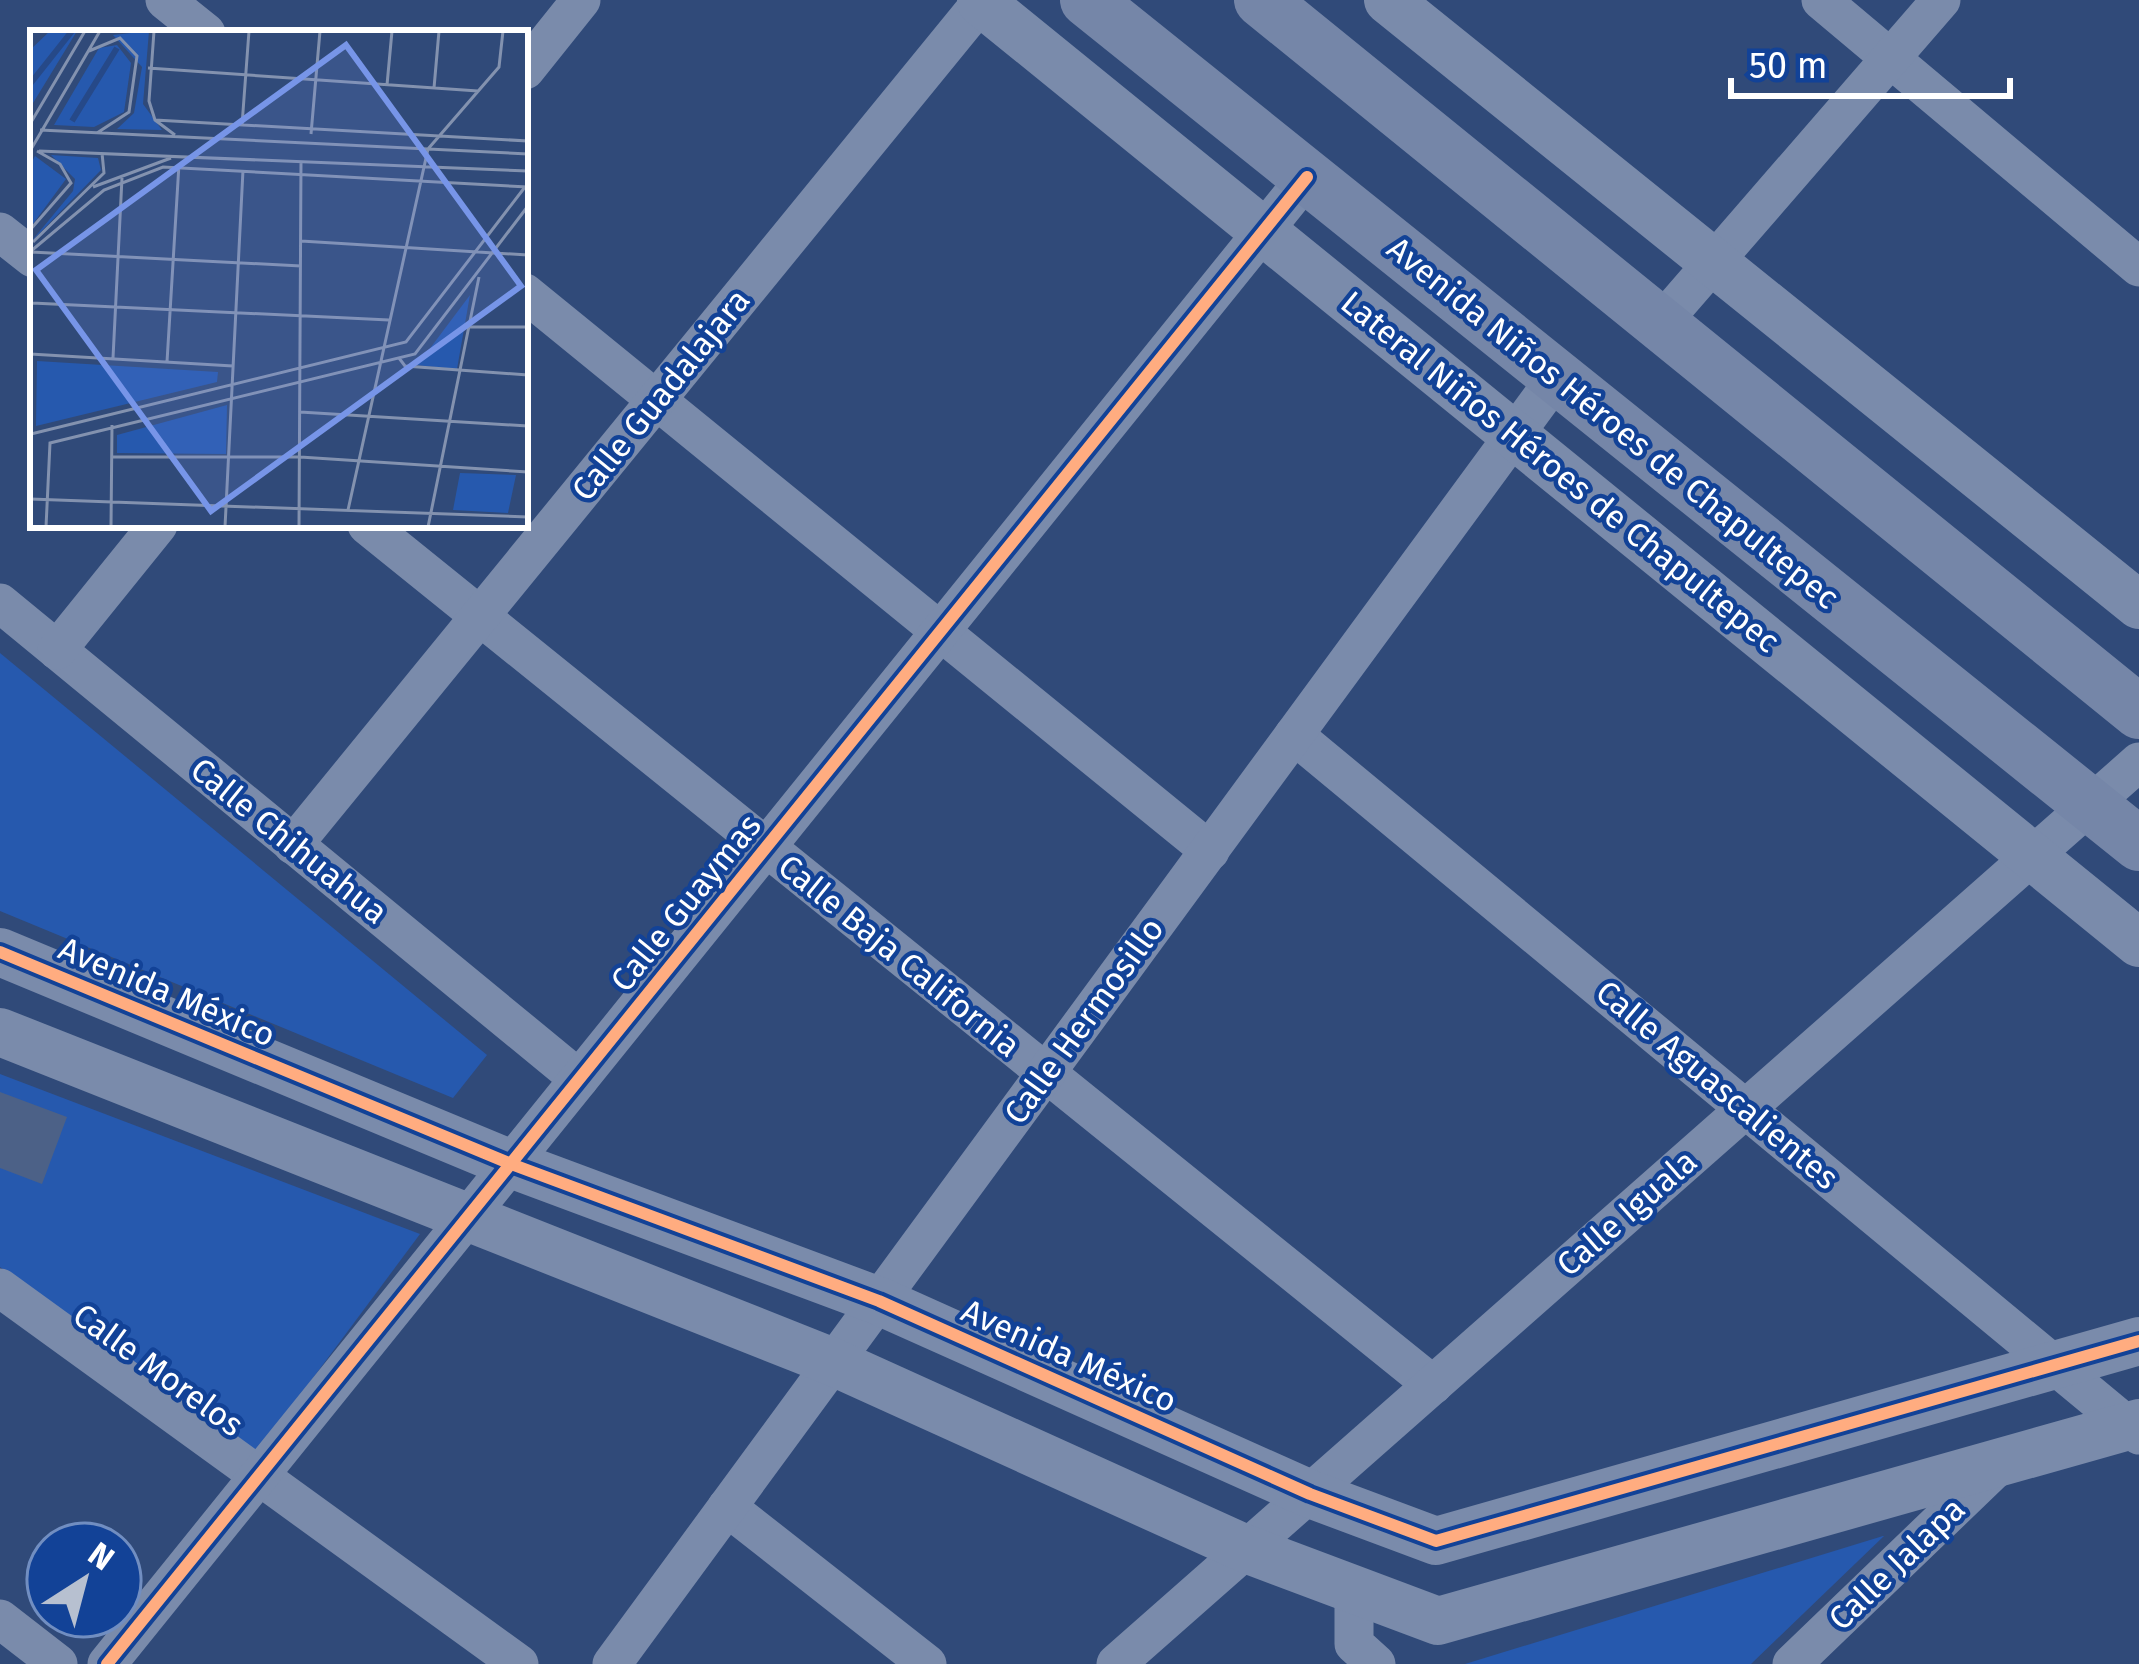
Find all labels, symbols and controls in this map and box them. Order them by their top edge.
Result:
scale bar [1731,24,2010,98]
inset map [30,30,528,528]
text: 50 m [1749,44,1828,88]
street label: Avenida Niños Héroes de Chapultepec [1379,228,1847,618]
street label: Calle Guadalajara [563,281,759,509]
street label: Lateral Niños Héroes de Chapultepec [1333,283,1787,661]
street label: Calle Chihuahua [183,749,395,933]
street label: Calle Guaymas [602,806,770,1000]
street label: Calle Baja California [770,846,1028,1066]
street label: Calle Hermosillo [996,910,1172,1132]
street label: Avenida México [53,928,281,1056]
street label: Calle Aguascalientes [1588,972,1846,1198]
street label: Calle Iguala [1549,1141,1705,1285]
street label: Avenida México [955,1291,1183,1421]
street label: Calle Morelos [65,1295,251,1445]
street label: Calle Jalapa [1821,1489,1973,1639]
north arrow [24,1520,144,1640]
text: N [80,1534,122,1579]

